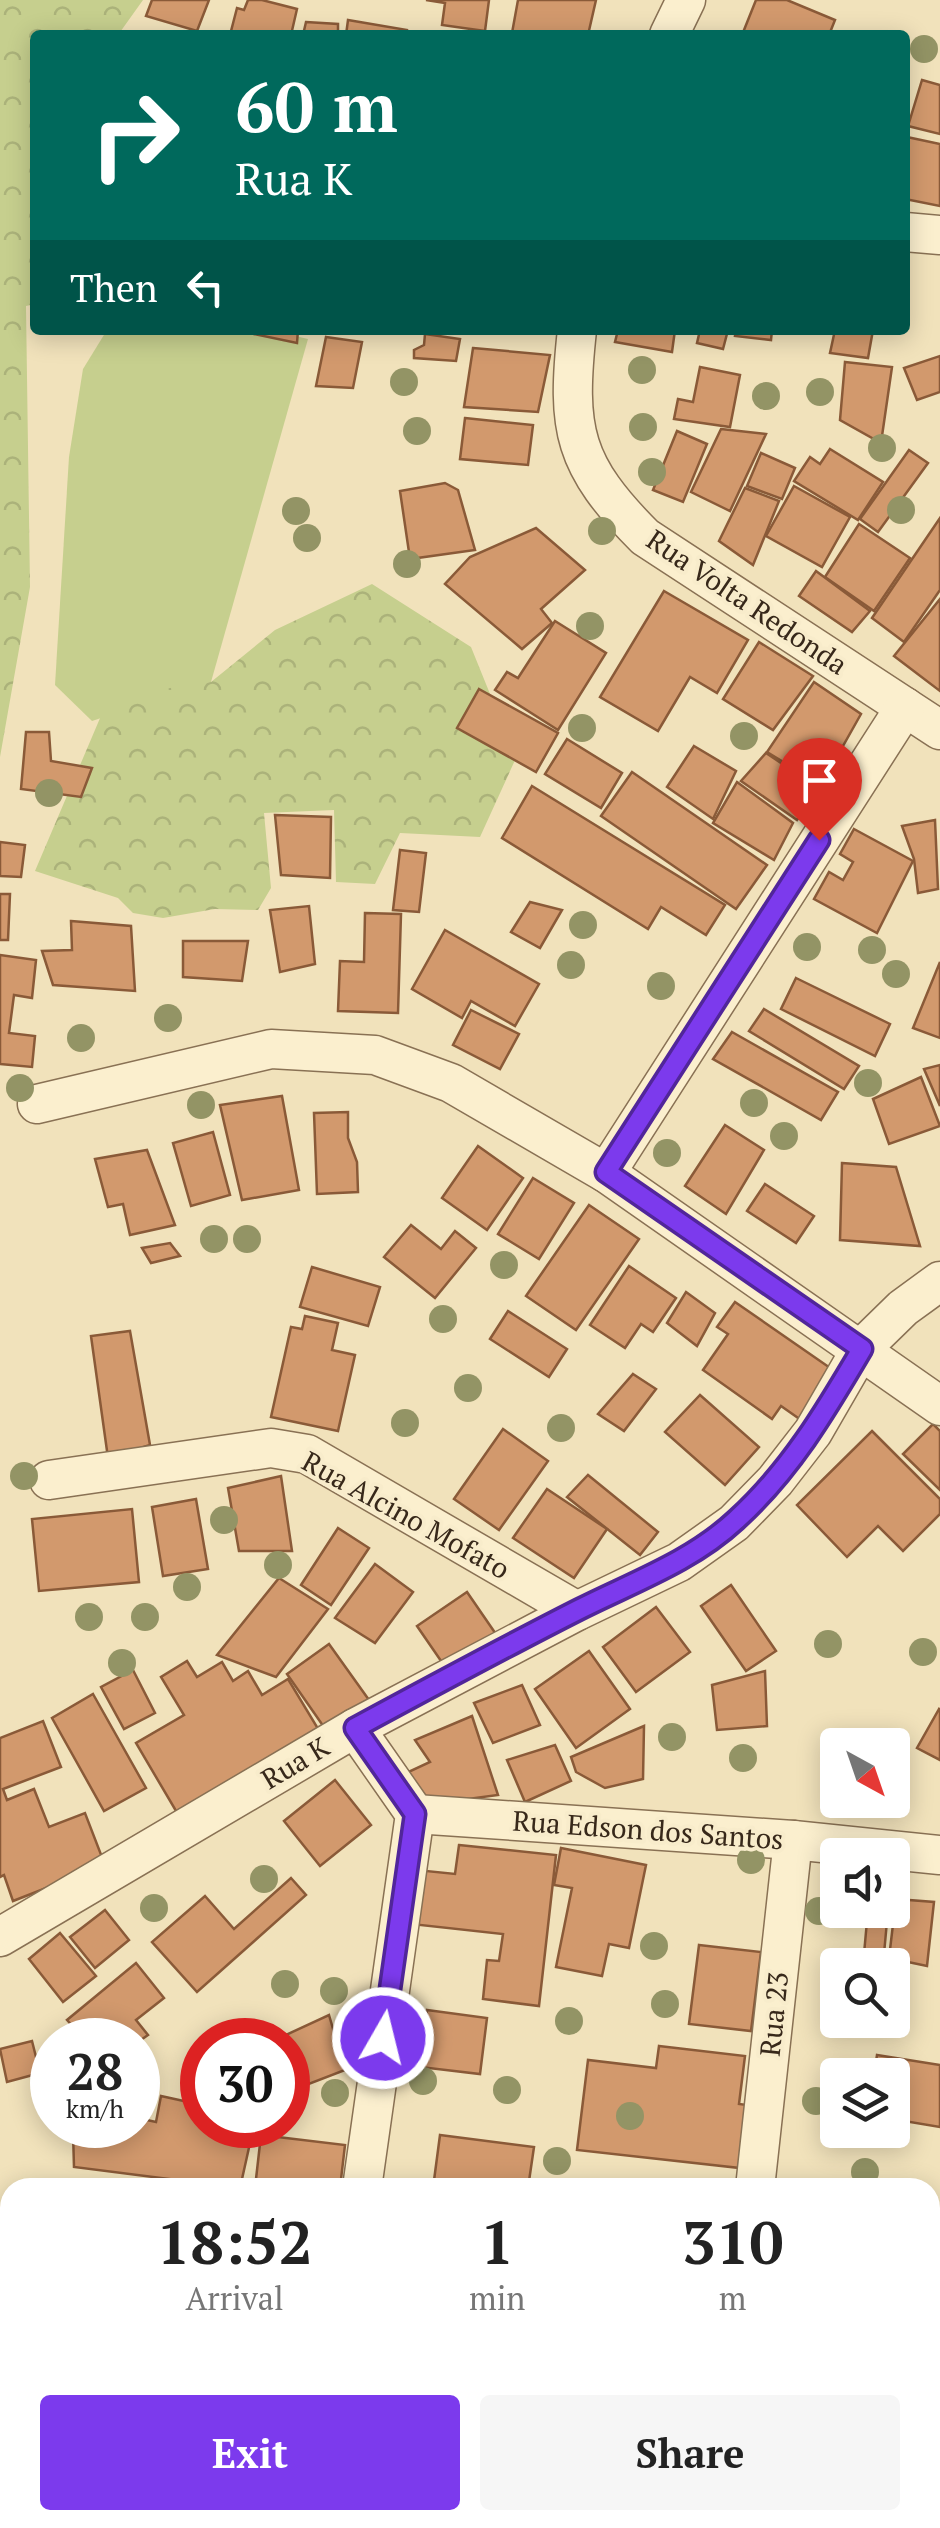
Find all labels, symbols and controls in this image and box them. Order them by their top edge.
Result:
text: 60 m [235,59,398,152]
icon: right [70,70,200,200]
text: Rua K [235,148,352,208]
icon: left [178,260,233,315]
text: Then [70,263,158,313]
street label: Rua Volta Redonda [640,521,855,683]
pin [777,738,862,841]
icon: arrive [792,753,847,808]
street label: Rua Alcino Mofato [296,1442,517,1587]
street label: Rua K [254,1727,336,1797]
north arrow [820,1728,910,1818]
map controls [820,1728,910,2148]
street label: Rua Edson dos Santos [511,1802,785,1857]
button: sound [820,1838,910,1928]
button: search [820,1948,910,2038]
street label: Rua 23 [751,1970,796,2058]
position arrow [331,1986,435,2090]
speed limit sign: 30 [180,2018,310,2148]
text: 28 [67,2038,123,2104]
button: layers [820,2058,910,2148]
text: km/h [66,2092,124,2125]
text: 18:52 [156,2202,313,2281]
text: 1 [480,2202,514,2281]
text: 310 [682,2202,784,2281]
text: Arrival [186,2277,284,2319]
text: min [469,2277,525,2319]
text: m [719,2277,746,2319]
button: Exit [40,2395,460,2510]
button: Share [480,2395,900,2510]

